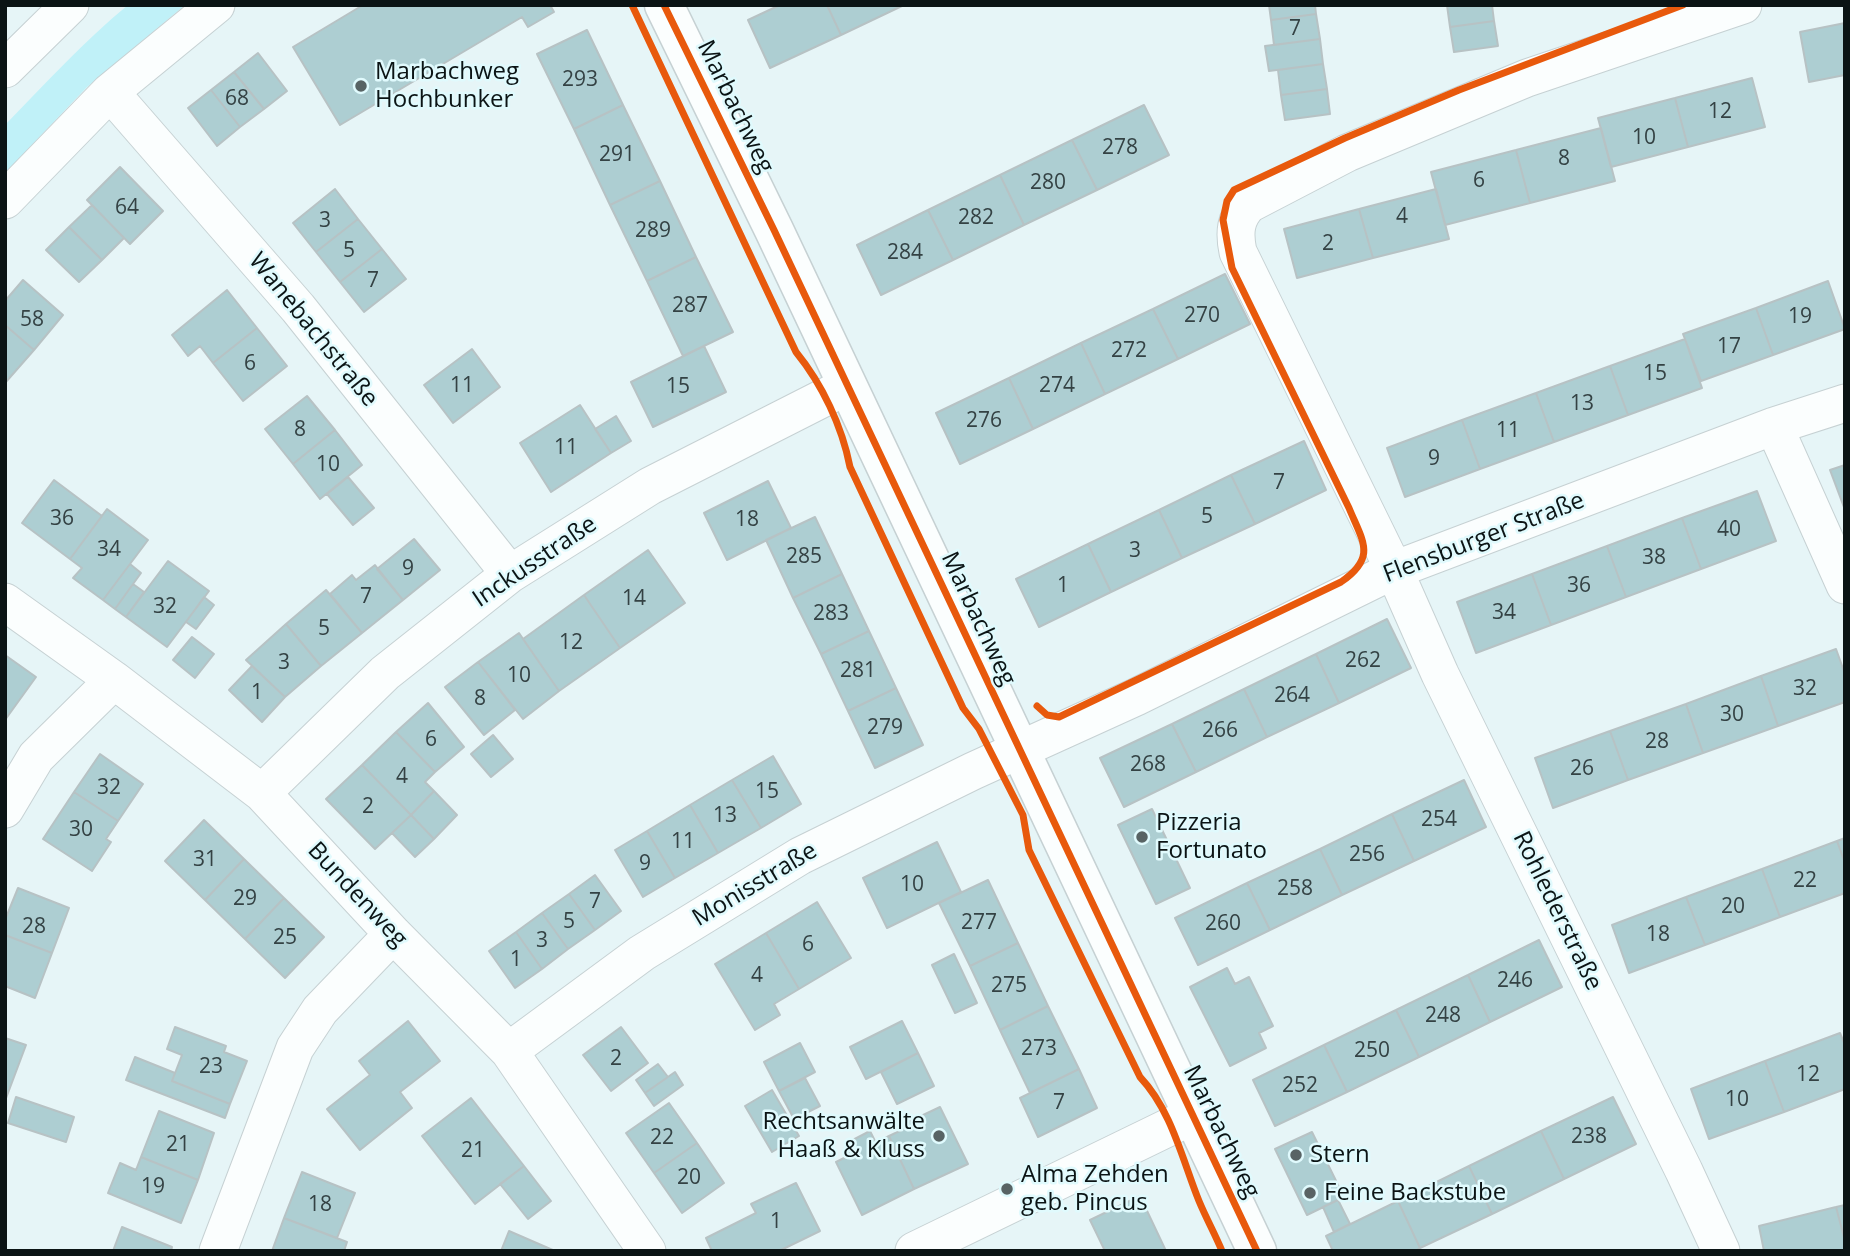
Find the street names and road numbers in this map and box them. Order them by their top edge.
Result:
street label: Marbachweg [690,36,780,178]
street label: Wanebachstraße [242,247,384,413]
street label: Flensburger Straße [1379,486,1589,590]
street label: Inckusstraße [468,510,602,614]
street label: Marbachweg [935,548,1021,690]
street label: Rohlederstraße [1506,827,1608,995]
street label: Bundenweg [301,837,413,953]
street label: Monisstraße [688,837,822,933]
street label: Marbachweg [1176,1061,1266,1203]

